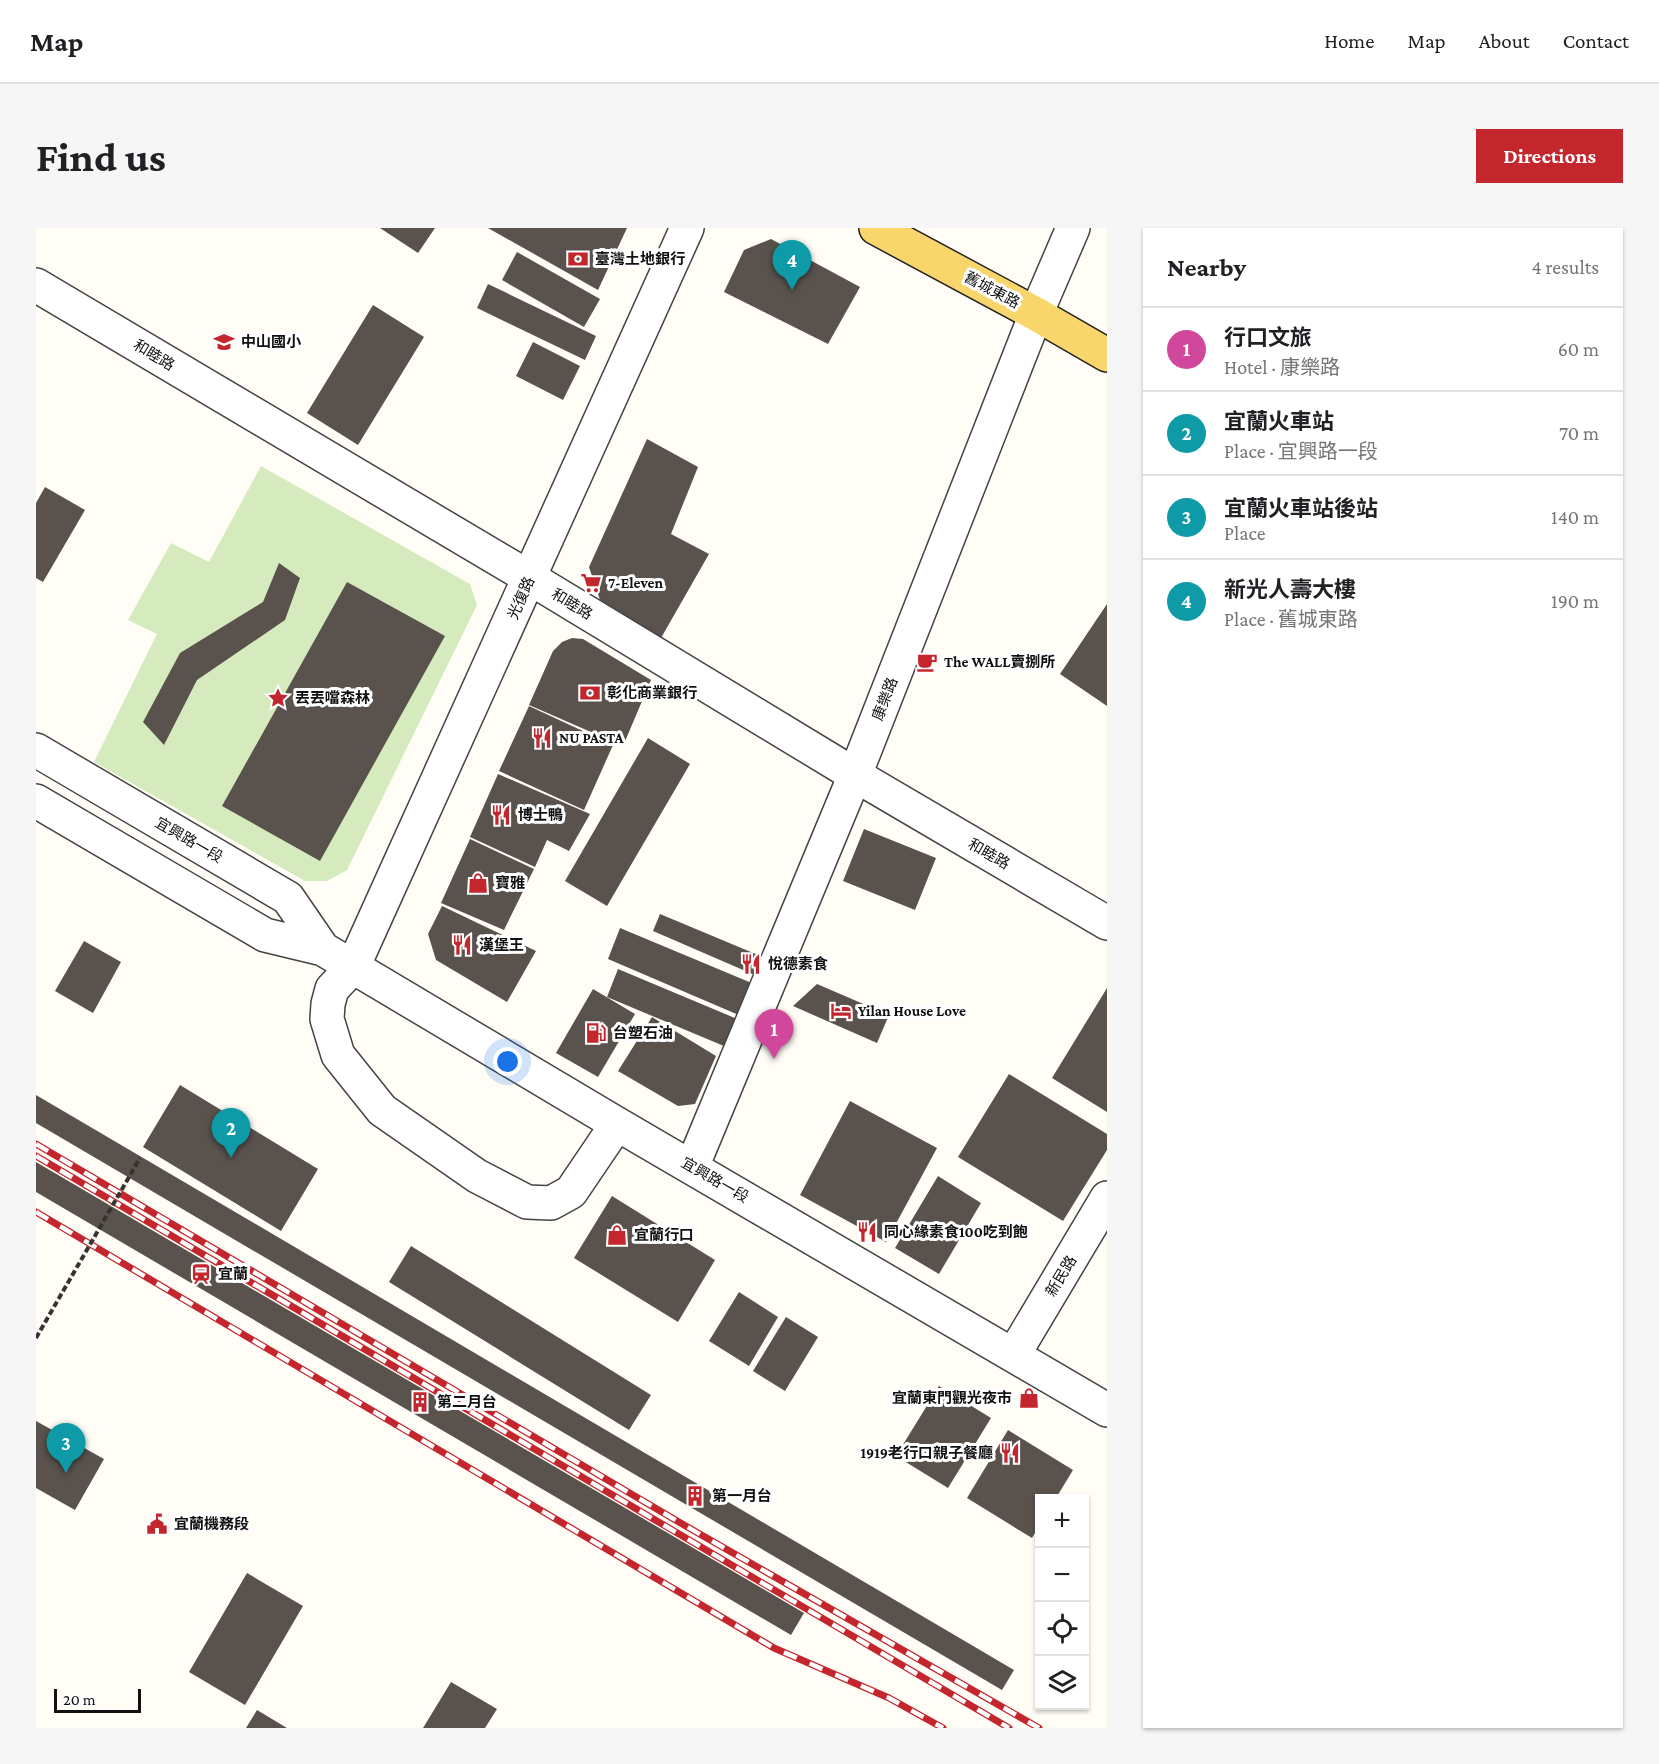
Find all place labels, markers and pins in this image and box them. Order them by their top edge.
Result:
pin: 4 [772,241,812,290]
bank icon: 臺灣土地銀行 [566,247,590,271]
place label: 臺灣土地銀行 [595,251,685,267]
school or university icon: 中山國小 [212,330,236,354]
place label: 中山國小 [241,334,302,350]
supermarket icon: 7-Eleven [579,571,603,595]
place label: 7-Eleven [608,575,664,591]
cafe icon: The WALL賣捌所 [915,650,939,674]
place label: The WALL賣捌所 [944,654,1055,670]
bank icon: 彰化商業銀行 [578,681,602,705]
place label: 彰化商業銀行 [607,684,697,701]
place icon: 丟丟噹森林 [266,686,290,710]
place label: 丟丟噹森林 [295,690,370,706]
restaurant icon: NU PASTA [530,726,554,750]
place label: NU PASTA [559,730,624,746]
restaurant icon: 博士鴨 [489,803,513,827]
place label: 博士鴨 [518,806,563,823]
shop icon: 寶雅 [466,871,490,895]
place label: 寶雅 [495,874,525,891]
restaurant icon: 漢堡王 [450,933,474,957]
place label: 漢堡王 [479,937,524,953]
restaurant icon: 悅德素食 [739,952,763,976]
place label: 悅德素食 [768,955,828,972]
hotel icon: Yilan House Love [829,999,853,1023]
place label: Yilan House Love [858,1003,966,1019]
pin: 1 [754,1010,794,1059]
fuel station icon: 台塑石油 [584,1021,608,1045]
place label: 台塑石油 [613,1024,673,1041]
pin: 2 [212,1108,250,1158]
restaurant icon: 同心緣素食100吃到飽 [855,1220,879,1244]
shop icon: 宜蘭行口 [605,1223,629,1247]
place label: 同心緣素食100吃到飽 [884,1224,1028,1240]
place label: 宜蘭行口 [634,1227,694,1243]
station icon: 宜蘭 [189,1262,213,1286]
place label: 宜蘭 [218,1266,248,1282]
shop icon: 宜蘭東門觀光夜市 [1017,1386,1041,1410]
building icon: 第二月台 [408,1390,432,1414]
place label: 宜蘭東門觀光夜市 [892,1390,1012,1406]
place label: 第二月台 [437,1393,497,1410]
pin: 3 [46,1424,86,1473]
restaurant icon: 1919老行口親子餐廳 [998,1441,1022,1465]
place label: 1919老行口親子餐廳 [860,1444,993,1461]
building icon: 第一月台 [683,1484,707,1508]
place label: 第一月台 [712,1487,772,1504]
public building icon: 宜蘭機務段 [145,1512,169,1536]
place label: 宜蘭機務段 [174,1516,249,1532]

